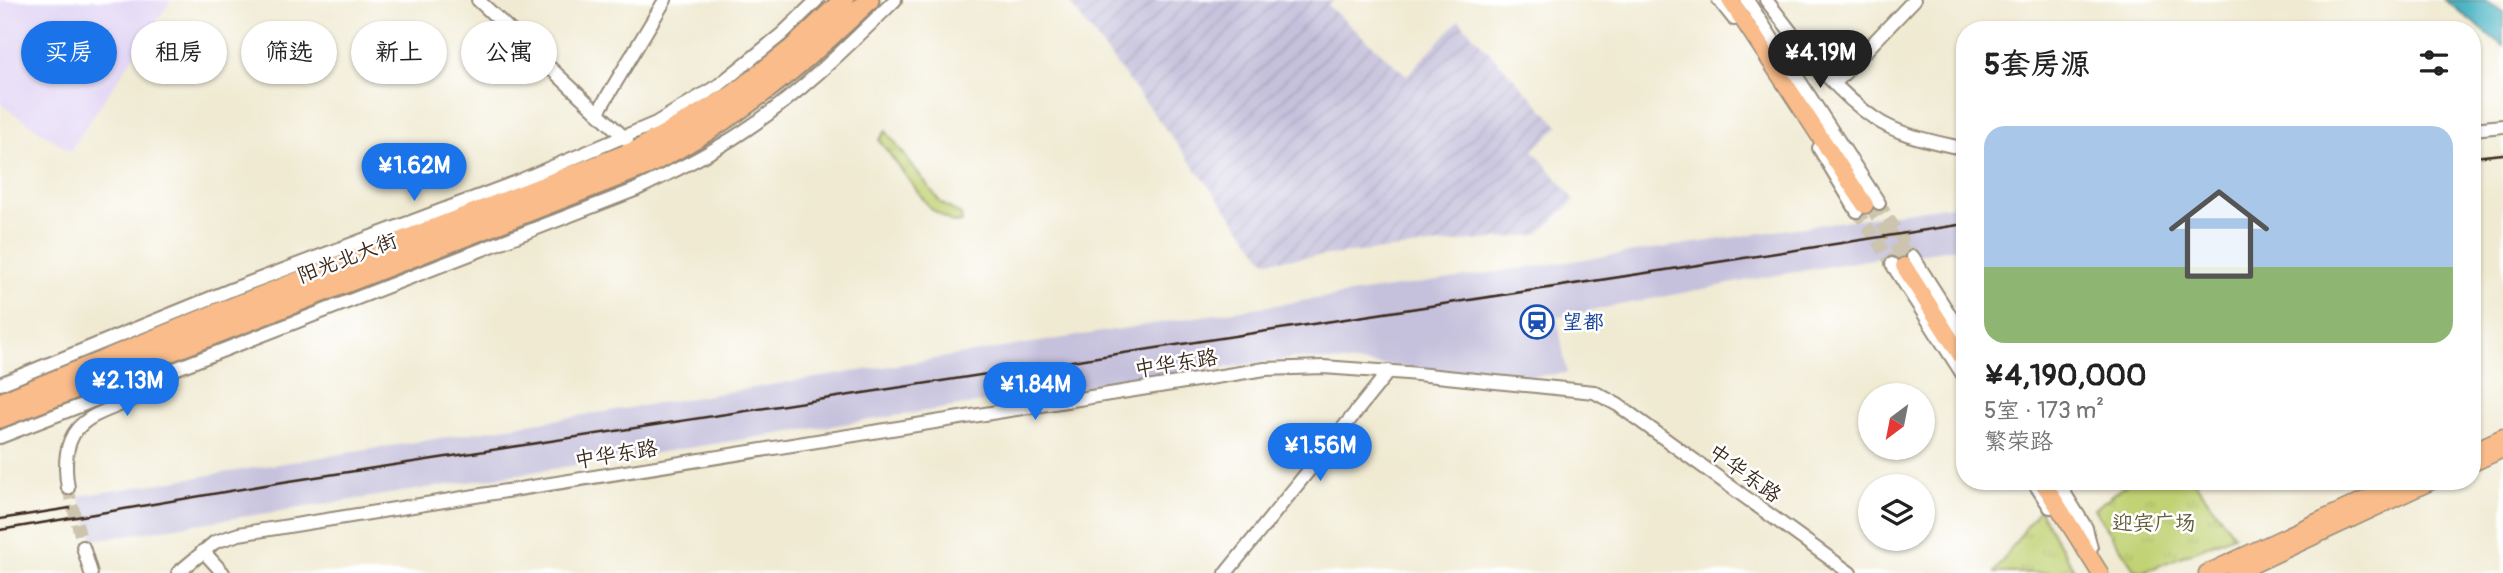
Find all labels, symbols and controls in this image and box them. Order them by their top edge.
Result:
chip: 买房 [21,21,117,84]
chip: 租房 [131,21,227,84]
chip: 筛选 [241,21,337,84]
chip: 新上 [351,21,447,84]
chip: 公寓 [461,21,557,84]
pin: ¥4.19M [1763,31,1877,90]
text: ¥4.19M [1784,38,1856,67]
icon: filters [2415,44,2453,82]
text: 5套房源 [1984,46,2090,83]
pin: ¥1.62M [357,144,471,203]
text: ¥1.62M [378,151,450,180]
icon: home [2156,171,2282,297]
street label: 阳光北大街 [293,227,401,290]
station icon: 望都 [1518,303,1556,341]
place label: 望都 [1562,309,1604,336]
street label: 中华东路 [1132,344,1220,383]
text: ¥4,190,000 [1984,357,2147,394]
pin: ¥2.13M [70,358,184,418]
pin: ¥1.84M [978,362,1092,422]
text: ¥2.13M [91,366,163,395]
text: ¥1.84M [999,370,1071,399]
north arrow [1858,383,1936,460]
map controls [1858,383,1935,551]
text: 5室 · 173 m² [1984,396,2104,425]
pin: ¥1.56M [1263,424,1377,483]
text: 繁荣路 [1984,427,2053,456]
text: ¥1.56M [1284,431,1356,460]
street label: 中华东路 [572,435,660,474]
street label: 中华东路 [1703,438,1787,509]
button: layers [1858,474,1935,551]
park label: 迎宾广场 [2112,510,2196,537]

